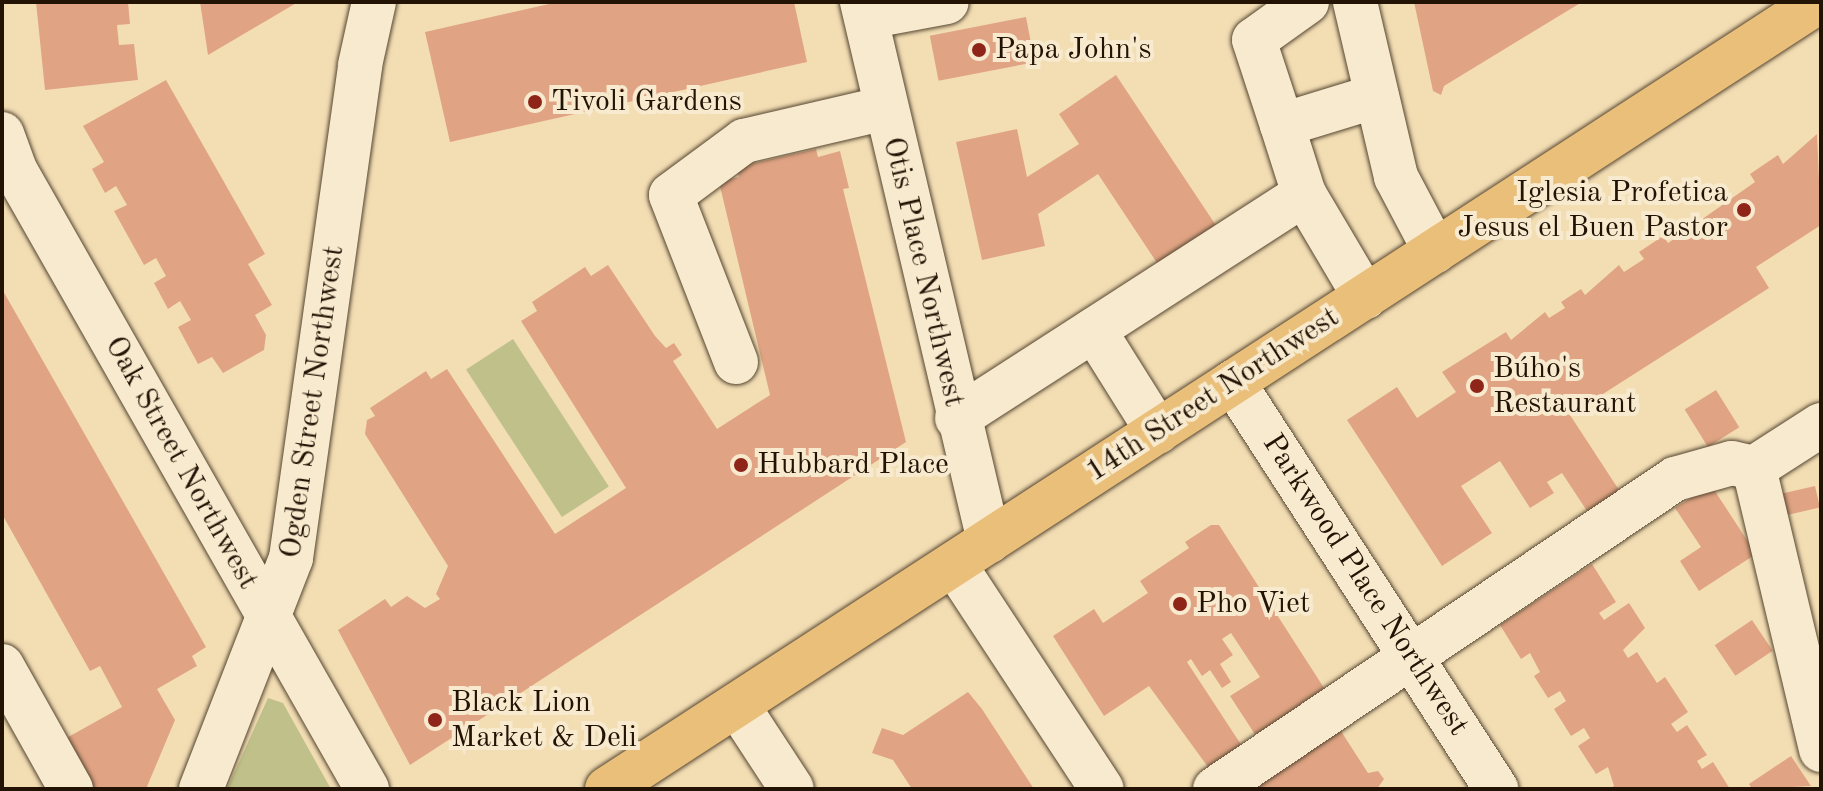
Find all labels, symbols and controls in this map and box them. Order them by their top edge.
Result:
place label: Papa John's [995,32,1151,68]
marker: Papa John's [970,41,988,59]
place label: Tivoli Gardens [551,84,742,120]
marker: Tivoli Gardens [526,93,544,111]
street label: Otis Place Northwest [874,134,972,410]
place label: Iglesia Profetica Jesus el Buen Pastor [1458,175,1728,246]
marker: Iglesia Profetica Jesus el Buen Pastor [1735,201,1753,219]
street label: Ogden Street Northwest [273,243,353,561]
street label: 14th Street Northwest [1080,300,1346,490]
street label: Oak Street Northwest [96,330,266,596]
place label: Búho's Restaurant [1493,351,1636,422]
marker: Búho's Restaurant [1468,377,1486,395]
street label: Parkwood Place Northwest [1254,427,1476,743]
place label: Hubbard Place [757,447,949,483]
marker: Hubbard Place [732,456,750,474]
place label: Pho Viet [1196,586,1310,622]
marker: Pho Viet [1171,595,1189,613]
place label: Black Lion Market & Deli [451,685,637,756]
marker: Black Lion Market & Deli [426,711,444,729]

